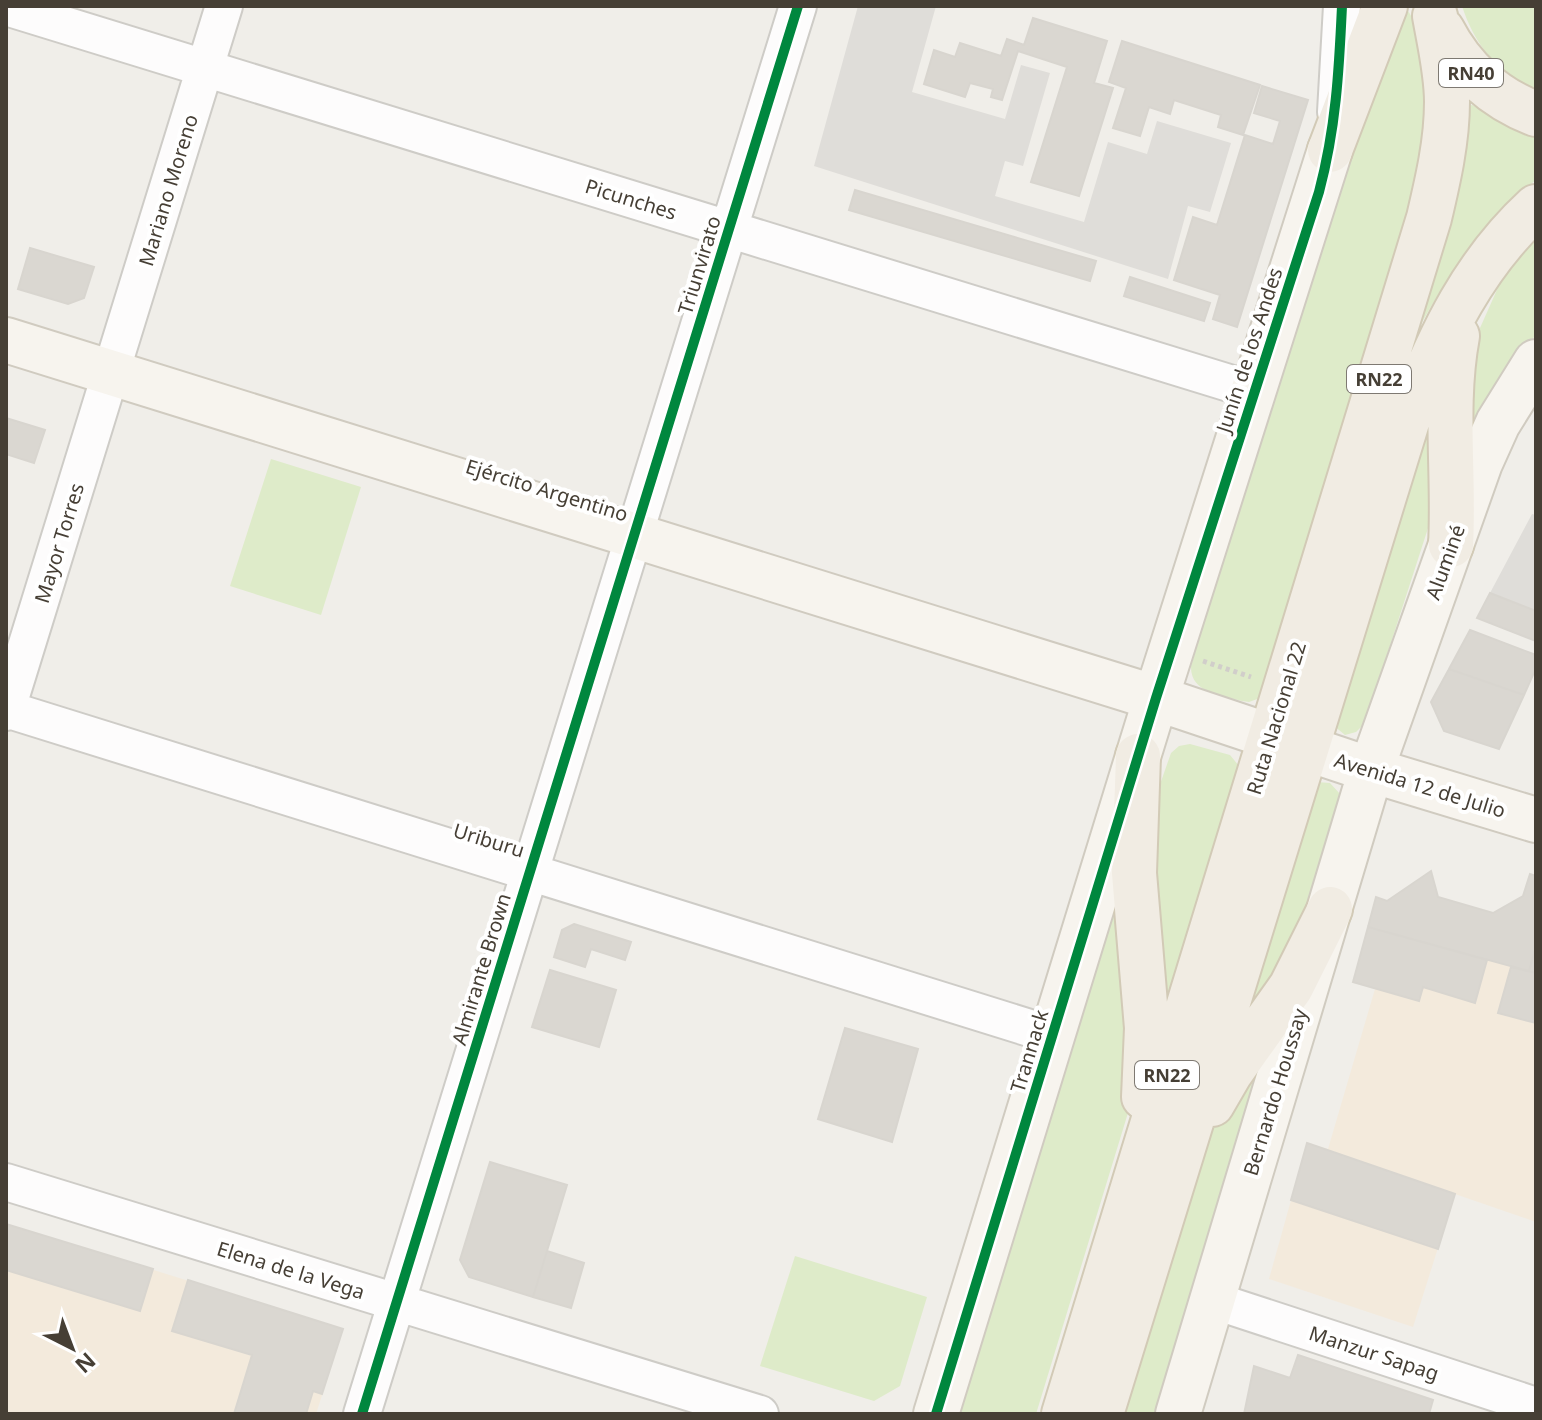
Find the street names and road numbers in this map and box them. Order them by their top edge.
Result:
road number: RN40 [1439,59,1503,87]
street label: Mariano Moreno [132,111,204,269]
street label: Picunches [582,172,680,226]
street label: Triunvirato [671,212,727,318]
street label: Junín de los Andes [1209,264,1288,438]
road number: RN22 [1347,365,1411,393]
street label: Ejército Argentino [463,452,631,528]
street label: Mayor Torres [28,480,90,606]
street label: Aluminé [1419,521,1471,603]
street label: Ruta Nacional 22 [1240,638,1312,798]
street label: Avenida 12 de Julio [1331,746,1509,824]
street label: Uriburu [450,816,528,864]
street label: Almirante Brown [445,890,517,1048]
street label: Bernardo Houssay [1237,1004,1313,1179]
street label: Trannack [1004,1006,1054,1096]
road number: RN22 [1135,1061,1199,1089]
street label: Elena de la Vega [214,1235,368,1305]
street label: Manzur Sapag [1306,1319,1442,1387]

